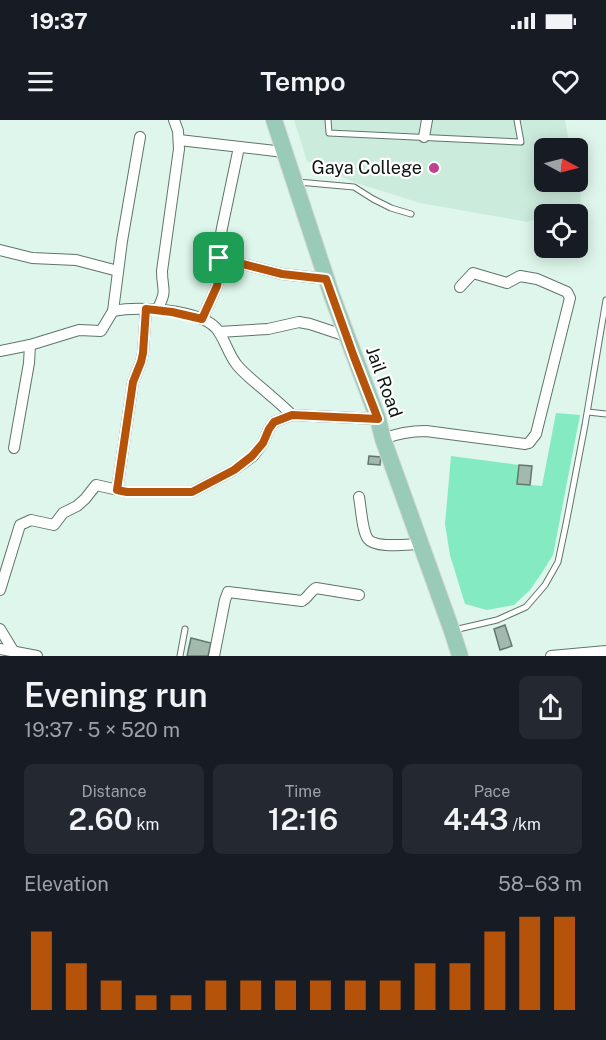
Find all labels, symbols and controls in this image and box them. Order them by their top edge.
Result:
text: 19:37 [30,8,88,34]
icon: menu [24,65,57,98]
text: Tempo [260,65,346,97]
icon: heart [549,65,582,98]
north arrow [534,138,588,192]
map controls [534,138,588,258]
place label: Gaya College [311,157,422,178]
marker: Gaya College [427,161,441,175]
button: locate [534,204,588,258]
pin [193,232,244,283]
icon: arrive [202,241,235,274]
street label: Jail Road [362,343,407,420]
text: Evening run [24,676,207,714]
button: share [519,676,582,739]
text: 19:37 · 5 × 520 m [24,718,180,742]
text: Distance [82,782,146,801]
text: Time [285,782,321,801]
text: Pace [474,782,510,801]
text: 2.60 [69,801,133,837]
text: 12:16 [268,801,338,837]
text: 4:43 [443,801,509,837]
text: km [133,815,159,834]
text: /km [509,815,541,834]
text: Elevation [24,872,109,896]
text: 58–63 m [498,872,582,896]

